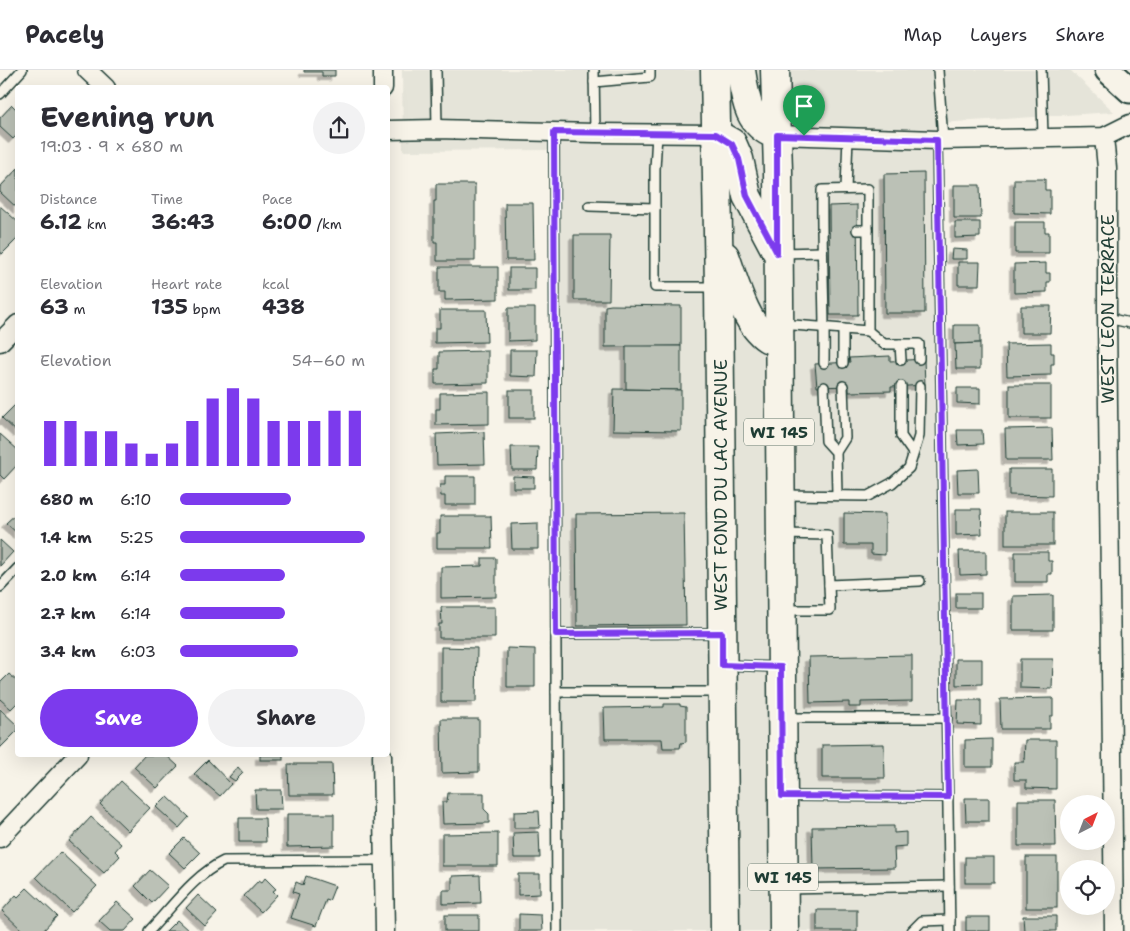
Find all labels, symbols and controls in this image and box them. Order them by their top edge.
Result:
text: Pacely [25,19,104,51]
text: Map [904,23,942,47]
text: Layers [970,23,1027,47]
text: Share [1055,23,1105,47]
pin [783,85,825,136]
icon: arrive [790,92,818,120]
text: Evening run [40,98,215,136]
button: share [313,102,365,154]
text: 19:03 · 9 × 680 m [40,136,183,157]
text: Distance [40,190,97,208]
text: Time [151,190,183,208]
text: Pace [262,190,293,208]
text: 6.12 [40,208,82,236]
text: 36:43 [151,208,215,236]
text: 6:00 [262,208,312,236]
street label: WEST LEON TERRACE [1096,214,1120,404]
text: km [82,215,106,233]
text: /km [312,215,342,233]
text: Elevation [40,275,103,293]
text: Heart rate [151,275,222,293]
text: kcal [262,275,289,293]
text: 63 [40,293,69,321]
text: 135 [151,293,188,321]
text: 438 [262,293,305,321]
text: m [69,300,86,318]
text: bpm [188,300,221,318]
text: Elevation [40,350,112,371]
text: 54–60 m [292,350,365,371]
street label: WEST FOND DU LAC AVENUE [709,359,733,611]
road number: WI 145 [744,418,814,446]
text: 680 m [40,489,93,510]
text: 6:10 [120,489,151,510]
text: 1.4 km [40,527,92,548]
text: 5:25 [120,527,153,548]
text: 2.0 km [40,565,97,586]
text: 6:14 [120,565,151,586]
text: 2.7 km [40,603,95,624]
text: 6:14 [120,603,151,624]
text: 3.4 km [40,641,96,662]
text: 6:03 [120,641,156,662]
button: Save [40,689,198,747]
button: Share [208,689,365,747]
north arrow [1060,795,1115,850]
map controls [1060,795,1115,915]
button: locate [1060,860,1115,915]
road number: WI 145 [748,864,818,890]

